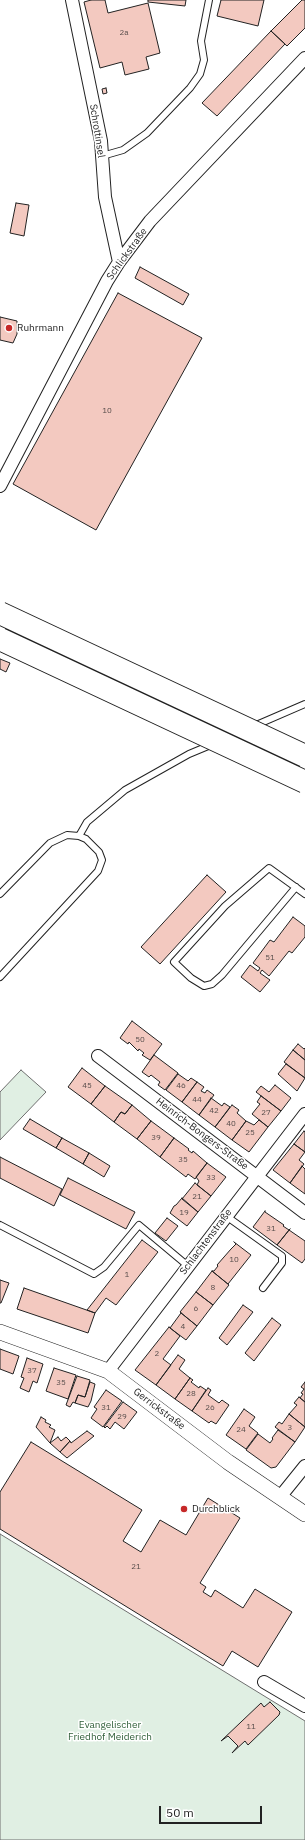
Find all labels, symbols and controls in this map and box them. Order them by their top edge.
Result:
house number: 2a [119,28,129,38]
street label: Schrottinsel [87,103,107,159]
street label: Schlickstraße [104,226,150,282]
place label: Ruhrmann [17,322,64,334]
marker: Ruhrmann [4,323,14,333]
house number: 10 [102,406,112,416]
house number: 51 [265,953,275,963]
house number: 50 [135,1035,145,1045]
house number: 45 [82,1081,92,1091]
house number: 46 [176,1081,186,1091]
street label: Heinrich-Bongers-Straße [153,1095,251,1173]
house number: 44 [192,1095,202,1105]
house number: 42 [209,1106,219,1116]
house number: 27 [261,1108,271,1118]
house number: 40 [226,1119,236,1129]
house number: 25 [245,1128,255,1138]
house number: 39 [151,1133,161,1143]
house number: 35 [178,1155,188,1165]
house number: 33 [206,1173,216,1183]
house number: 21 [192,1192,202,1202]
street label: Schlachtenstraße [177,1207,235,1277]
house number: 19 [179,1208,189,1218]
house number: 31 [266,1224,276,1234]
house number: 10 [229,1255,239,1265]
house number: 1 [125,1270,129,1280]
house number: 8 [211,1283,215,1293]
house number: 6 [194,1304,198,1314]
house number: 4 [181,1322,185,1332]
house number: 2 [155,1349,159,1359]
house number: 37 [27,1366,37,1376]
house number: 35 [56,1378,66,1388]
street label: Gerrickstraße [131,1386,187,1432]
house number: 28 [186,1389,196,1399]
house number: 31 [101,1403,111,1413]
house number: 26 [205,1403,215,1413]
house number: 29 [117,1412,127,1422]
house number: 3 [288,1423,292,1433]
house number: 24 [236,1425,246,1435]
place label: Durchblick [192,1503,240,1515]
marker: Durchblick [179,1504,189,1514]
house number: 21 [131,1562,141,1572]
park label: Evangelischer Friedhof Meiderich [68,1719,152,1742]
house number: 11 [246,1722,256,1732]
scale bar [161,1798,264,1824]
text: 50 m [166,1805,194,1820]

